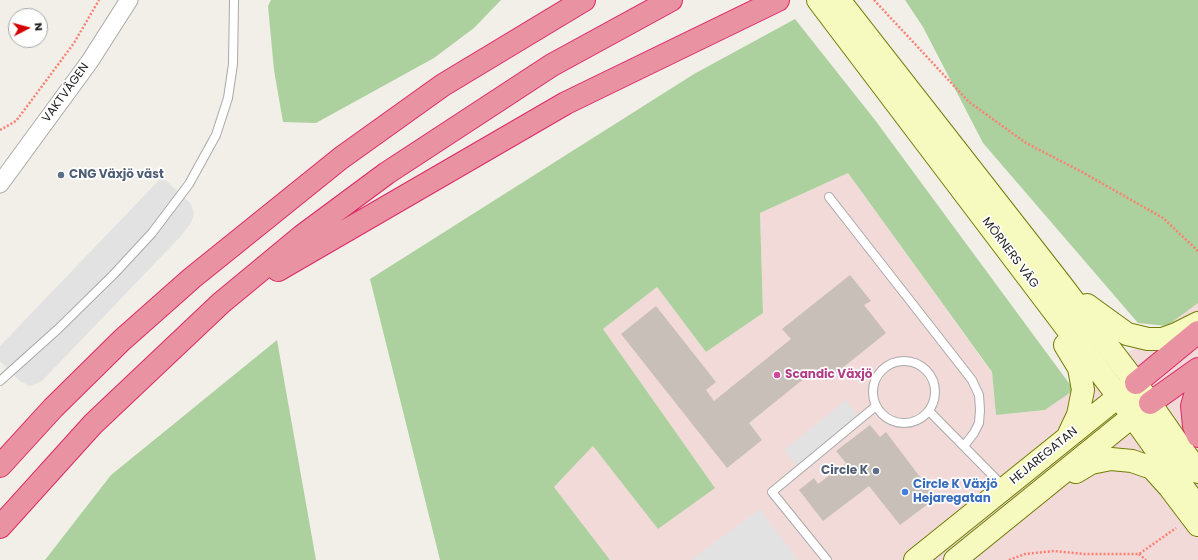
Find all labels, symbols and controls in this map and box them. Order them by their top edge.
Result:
north arrow [8,8,48,48]
text: N [31,22,47,32]
street label: VAKTVÄGEN [40,60,92,126]
place label: CNG Växjö väst [69,168,164,182]
marker: CNG Växjö väst [56,170,66,180]
street label: MÖRNERS VÄG [979,215,1041,291]
place label: Scandic Växjö [785,368,873,382]
marker: Scandic Växjö [772,370,782,380]
street label: HEJAREGATAN [1007,424,1081,488]
place label: Circle K [821,464,868,478]
marker: Circle K [871,466,881,476]
place label: Circle K Växjö Hejaregatan [913,478,998,506]
marker: Circle K Växjö Hejaregatan [900,487,910,497]

